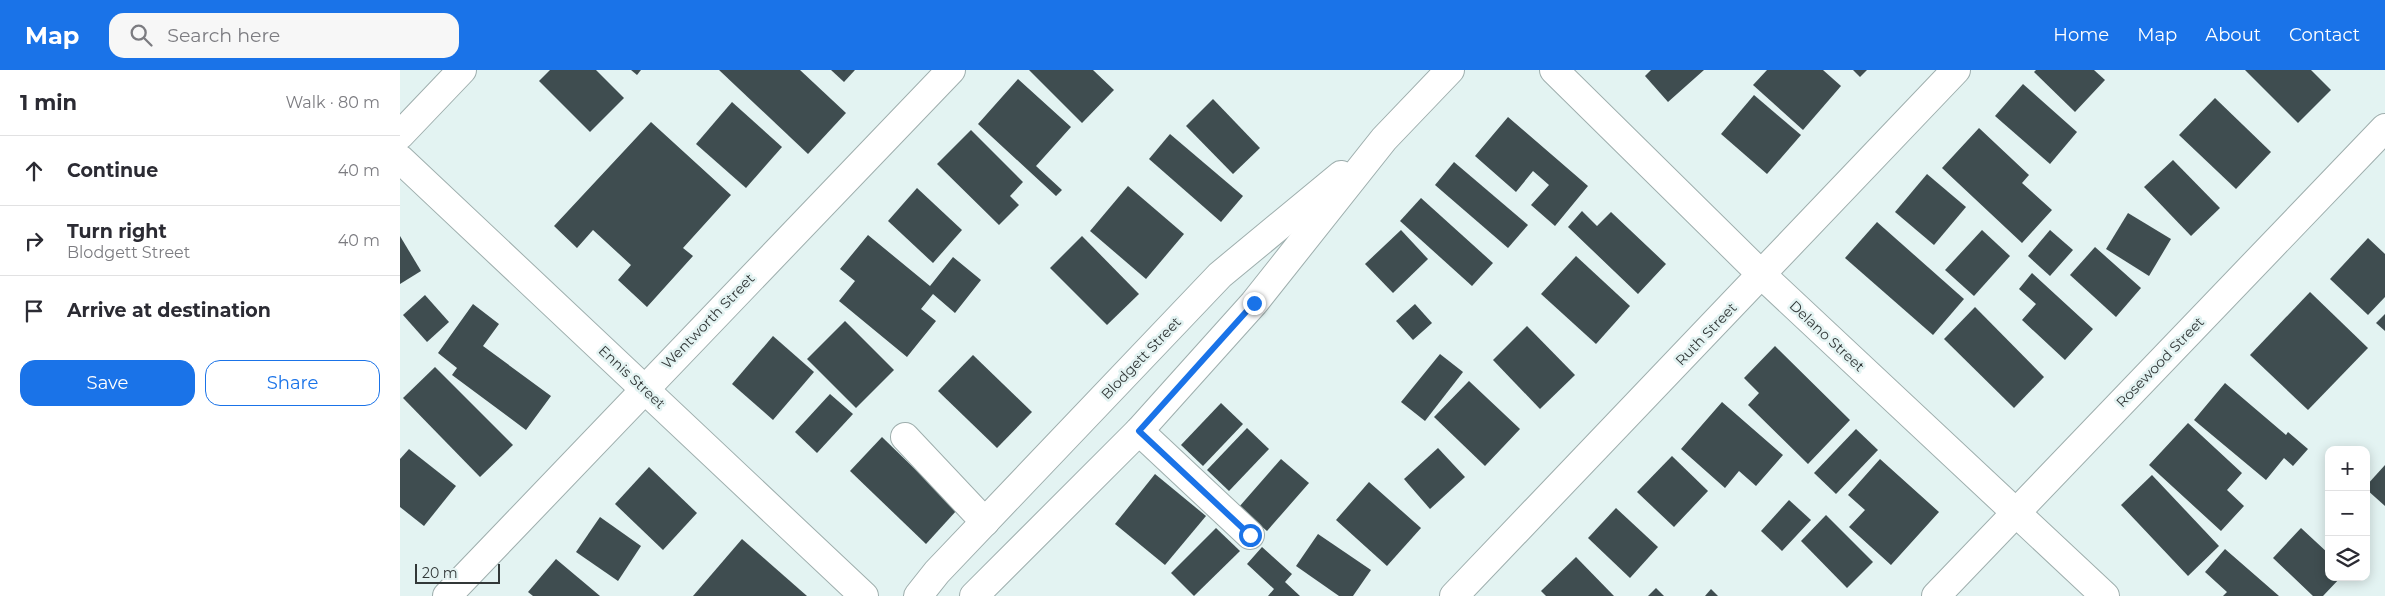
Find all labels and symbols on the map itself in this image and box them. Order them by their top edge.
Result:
street label: Wentworth Street [658,269,758,373]
route end [1243,292,1266,315]
street label: Delano Street [1786,297,1869,376]
street label: Ruth Street [1672,299,1741,369]
street label: Blodgett Street [1097,313,1185,403]
street label: Rosewood Street [2112,313,2208,411]
street label: Ennis Street [595,341,669,413]
route start [1239,524,1262,547]
scale bar [415,561,500,584]

